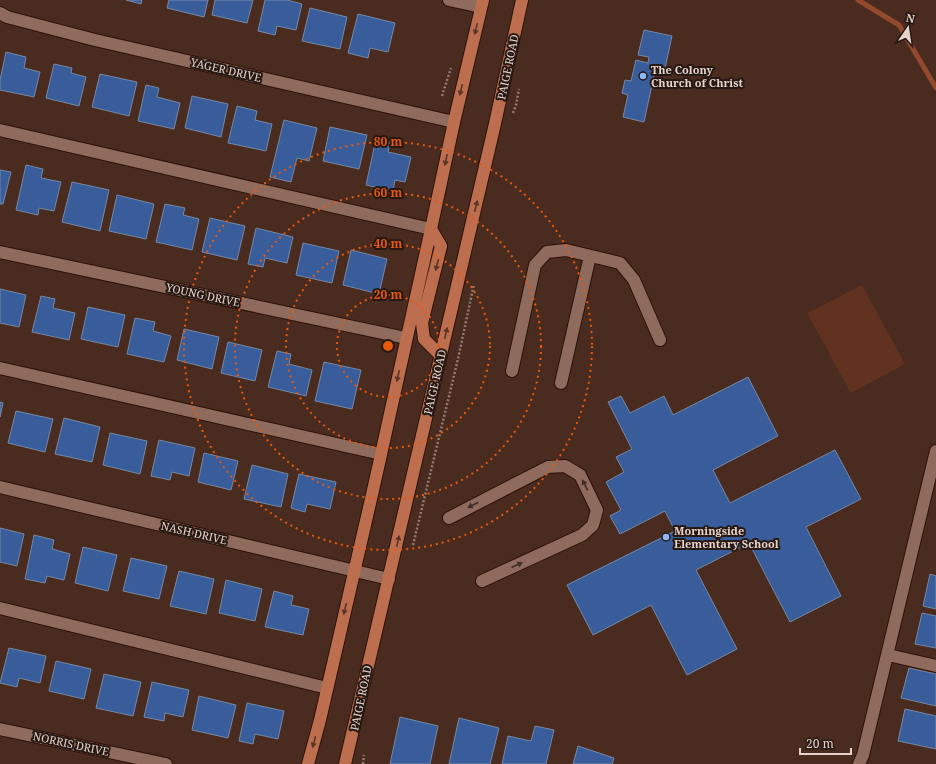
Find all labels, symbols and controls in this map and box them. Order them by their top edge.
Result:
north arrow [888,8,928,48]
text: N [904,9,917,26]
one-way arrow [472,23,478,35]
street label: PAIGE ROAD [493,33,522,101]
street label: YAGER DRIVE [188,54,263,85]
place label: The Colony Church of Christ [651,62,743,90]
marker: The Colony Church of Christ [638,71,648,81]
one-way arrow [458,84,464,96]
text: 80 m [374,133,402,150]
one-way arrow [442,154,448,166]
text: 60 m [374,184,402,201]
one-way arrow [473,200,479,212]
text: 40 m [374,235,402,252]
one-way arrow [433,259,439,271]
street label: YOUNG DRIVE [164,279,242,310]
text: 20 m [374,286,402,303]
one-way arrow [444,326,450,339]
centre of rings [381,339,395,353]
street label: PAIGE ROAD [420,348,449,416]
one-way arrow [394,370,400,382]
one-way arrow [582,479,588,491]
one-way arrow [467,502,479,509]
street label: NASH DRIVE [160,518,229,547]
place label: Morningside Elementary School [674,523,779,551]
marker: Morningside Elementary School [661,532,671,542]
one-way arrow [395,535,401,547]
one-way arrow [512,562,523,568]
one-way arrow [342,604,348,616]
street label: PAIGE ROAD [346,664,375,732]
street label: NORRIS DRIVE [32,728,111,759]
scale bar [800,730,851,756]
text: 20 m [806,735,834,752]
one-way arrow [311,736,317,748]

